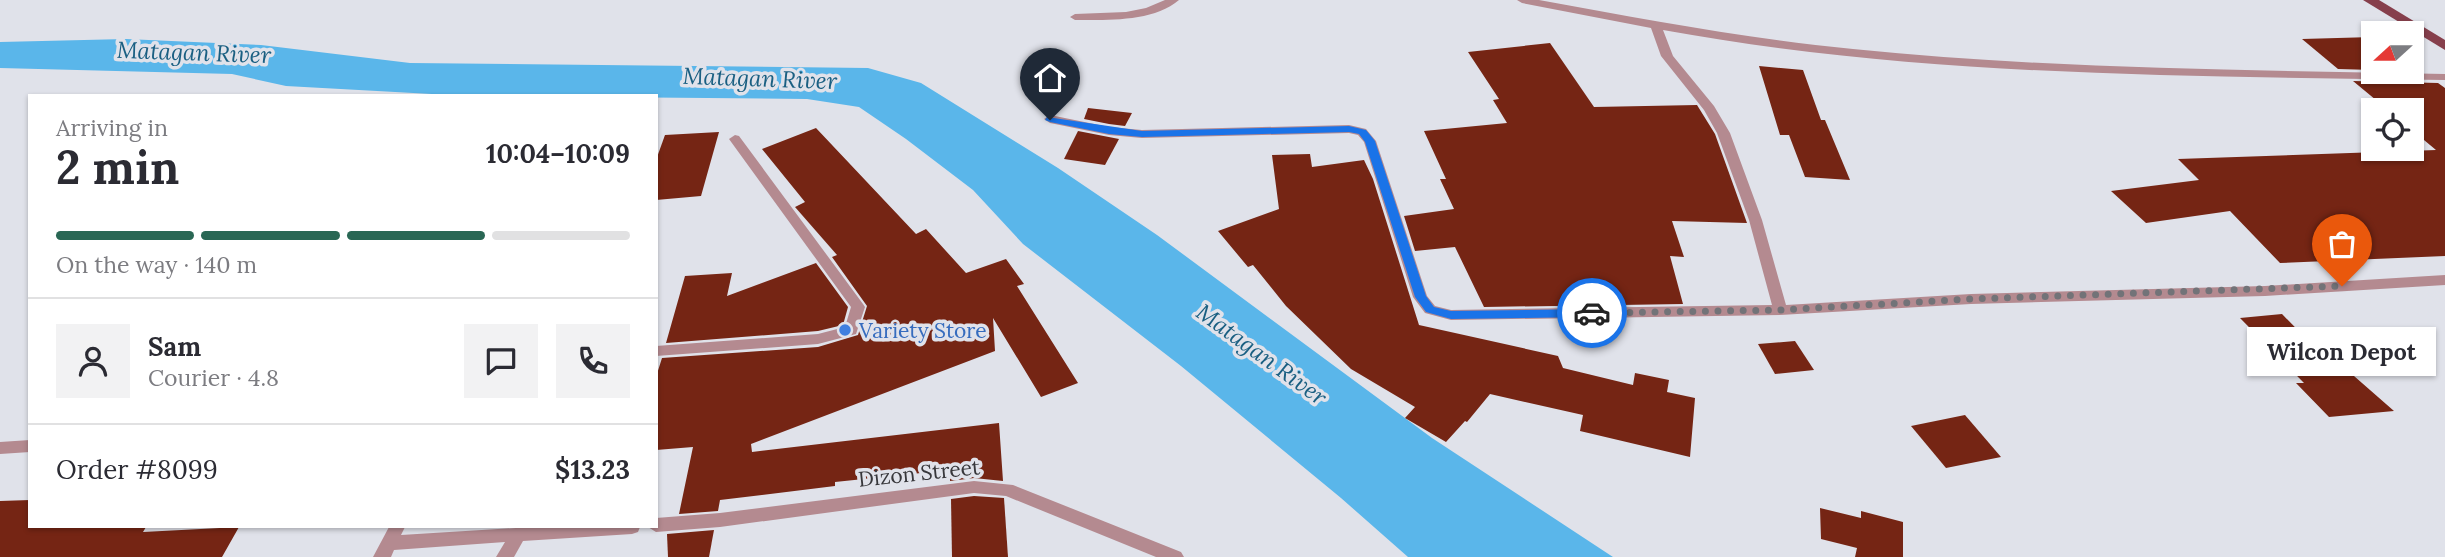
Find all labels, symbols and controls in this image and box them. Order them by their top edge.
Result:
north arrow [2361,21,2424,84]
map controls [2361,21,2424,161]
water label: Matagan River [116,35,272,69]
pin [1020,48,1080,120]
icon: home [1031,59,1069,97]
water label: Matagan River [682,61,838,95]
button: locate [2361,98,2424,161]
text: Arriving in [56,113,168,142]
text: 10:04–10:09 [486,137,630,170]
text: 2 min [56,138,179,197]
pin [2312,214,2372,286]
icon: bag [2323,225,2361,263]
text: On the way · 140 m [56,250,257,279]
courier [1557,278,1627,348]
icon: car [1573,294,1611,332]
water label: Matagan River [1191,297,1333,411]
place label: Variety Store [858,317,987,344]
marker: Variety Store [837,322,853,338]
button: person [56,324,130,398]
button: chat [464,324,538,398]
button: phone [556,324,630,398]
callout: Wilcon Depot [2248,328,2436,377]
text: Sam [148,330,201,363]
text: Wilcon Depot [2267,337,2416,366]
text: Courier · 4.8 [148,363,279,392]
text: Order #8099 [56,453,218,486]
text: $13.23 [555,453,630,486]
street label: Dizon Street [857,453,982,493]

